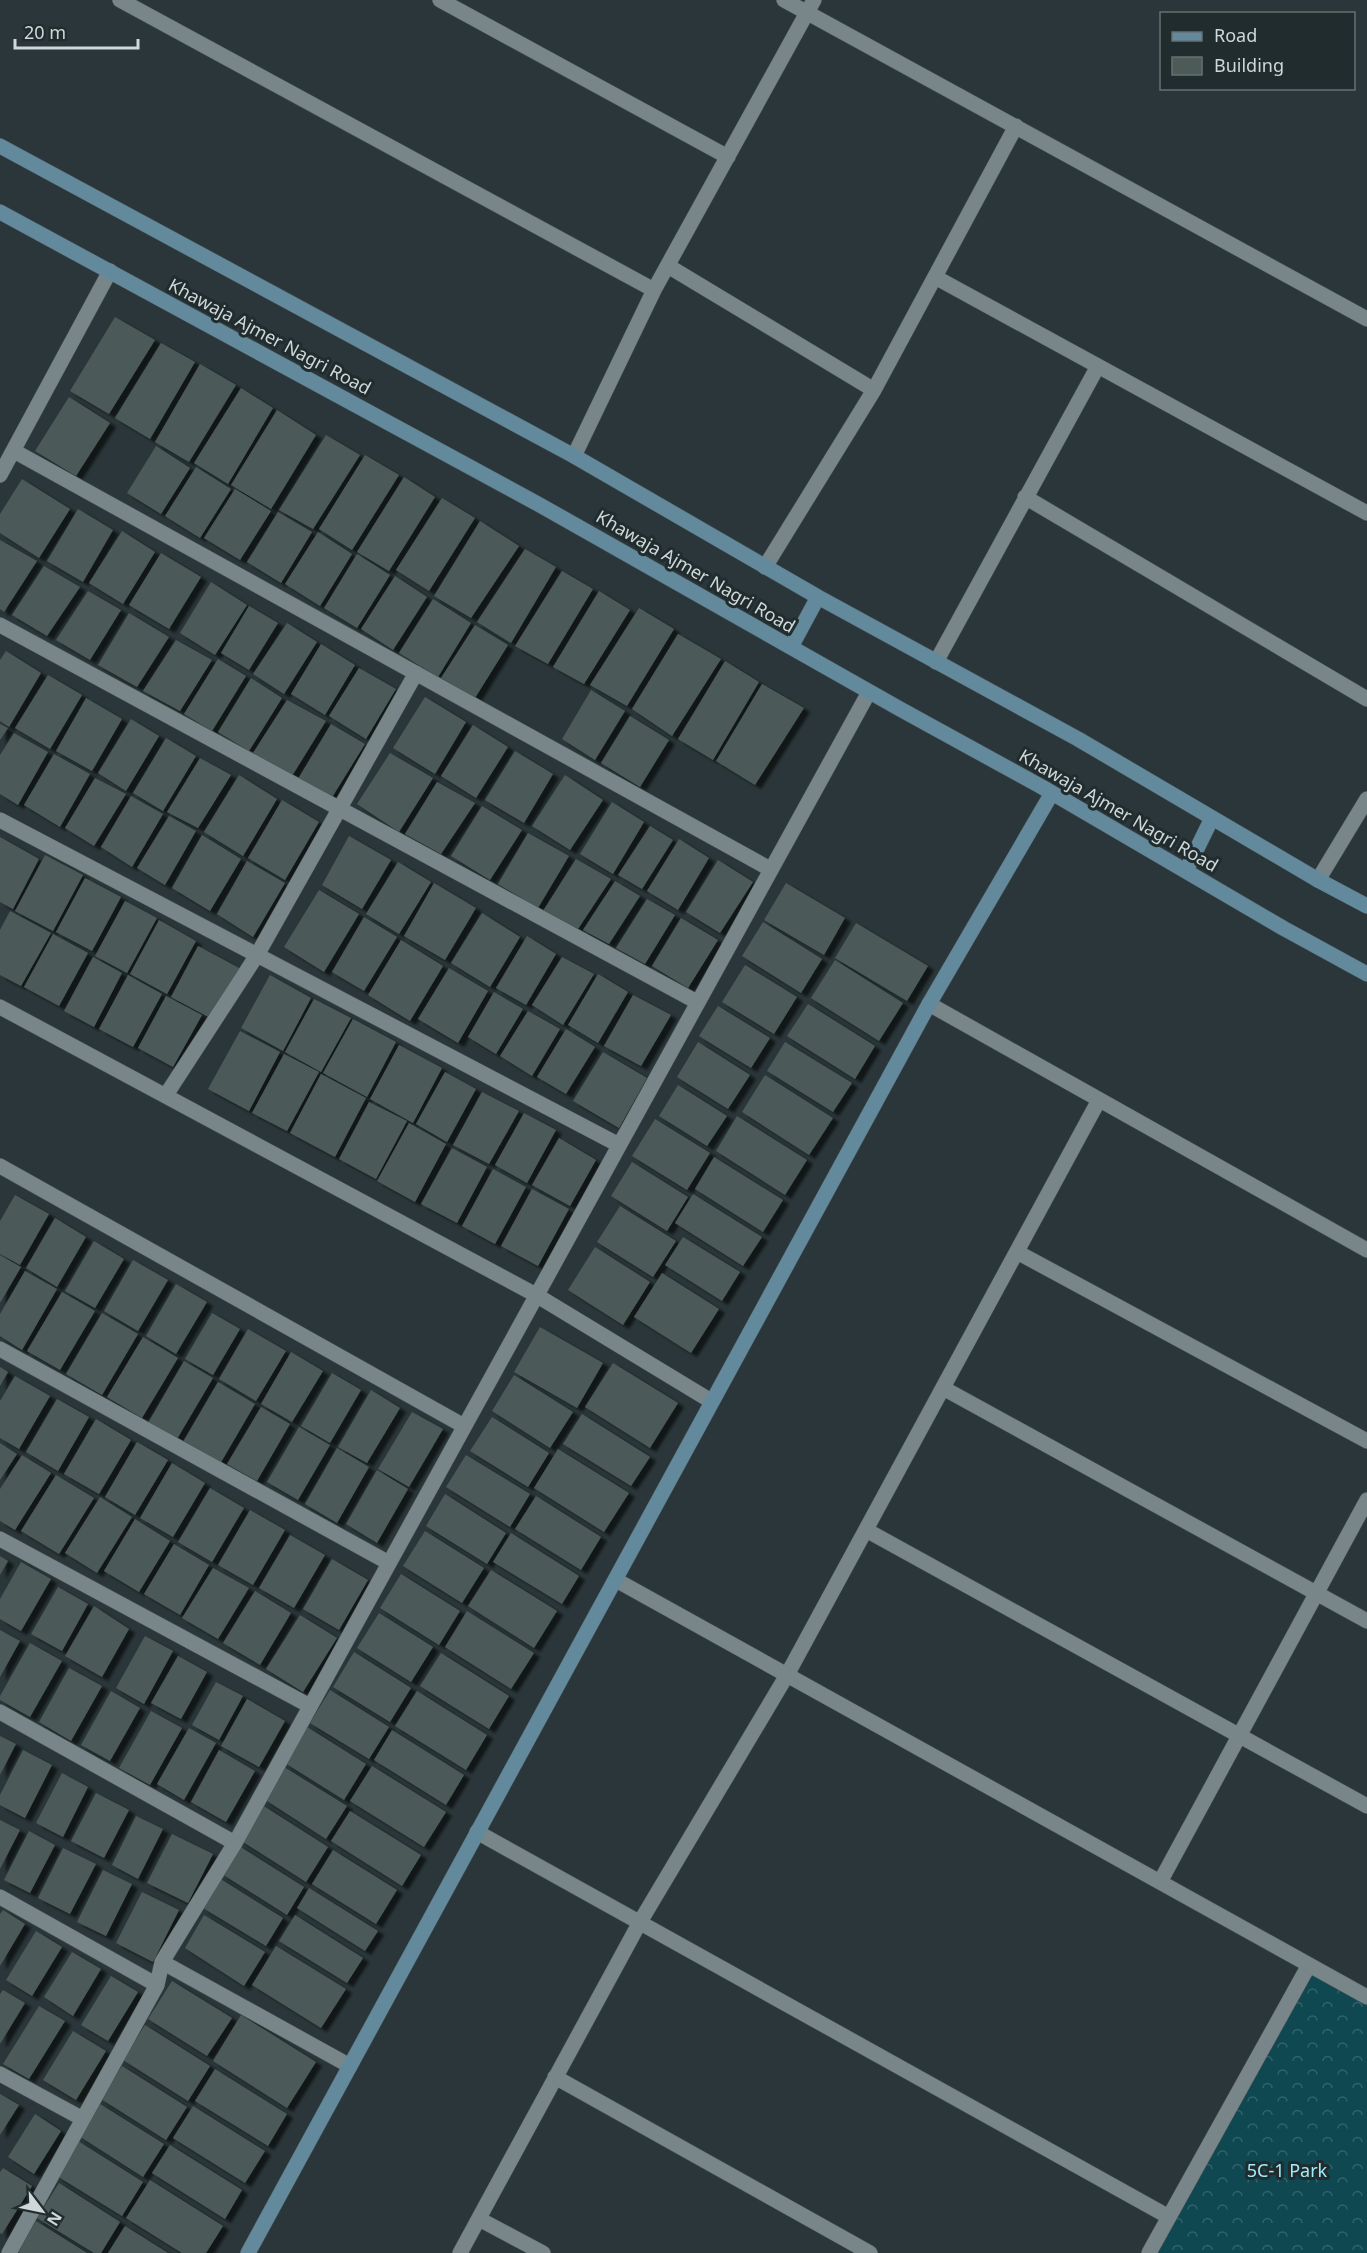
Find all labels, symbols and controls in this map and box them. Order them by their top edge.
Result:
scale bar [15,12,138,50]
legend [1160,12,1355,90]
text: 20 m [24,20,66,44]
text: Road [1214,23,1257,47]
text: Building [1214,53,1284,77]
street label: Khawaja Ajmer Nagri Road [165,272,375,400]
street label: Khawaja Ajmer Nagri Road [592,504,800,638]
street label: Khawaja Ajmer Nagri Road [1015,743,1223,877]
park label: 5C-1 Park [1247,2158,1328,2182]
north arrow [12,2181,72,2241]
text: N [42,2208,67,2230]

